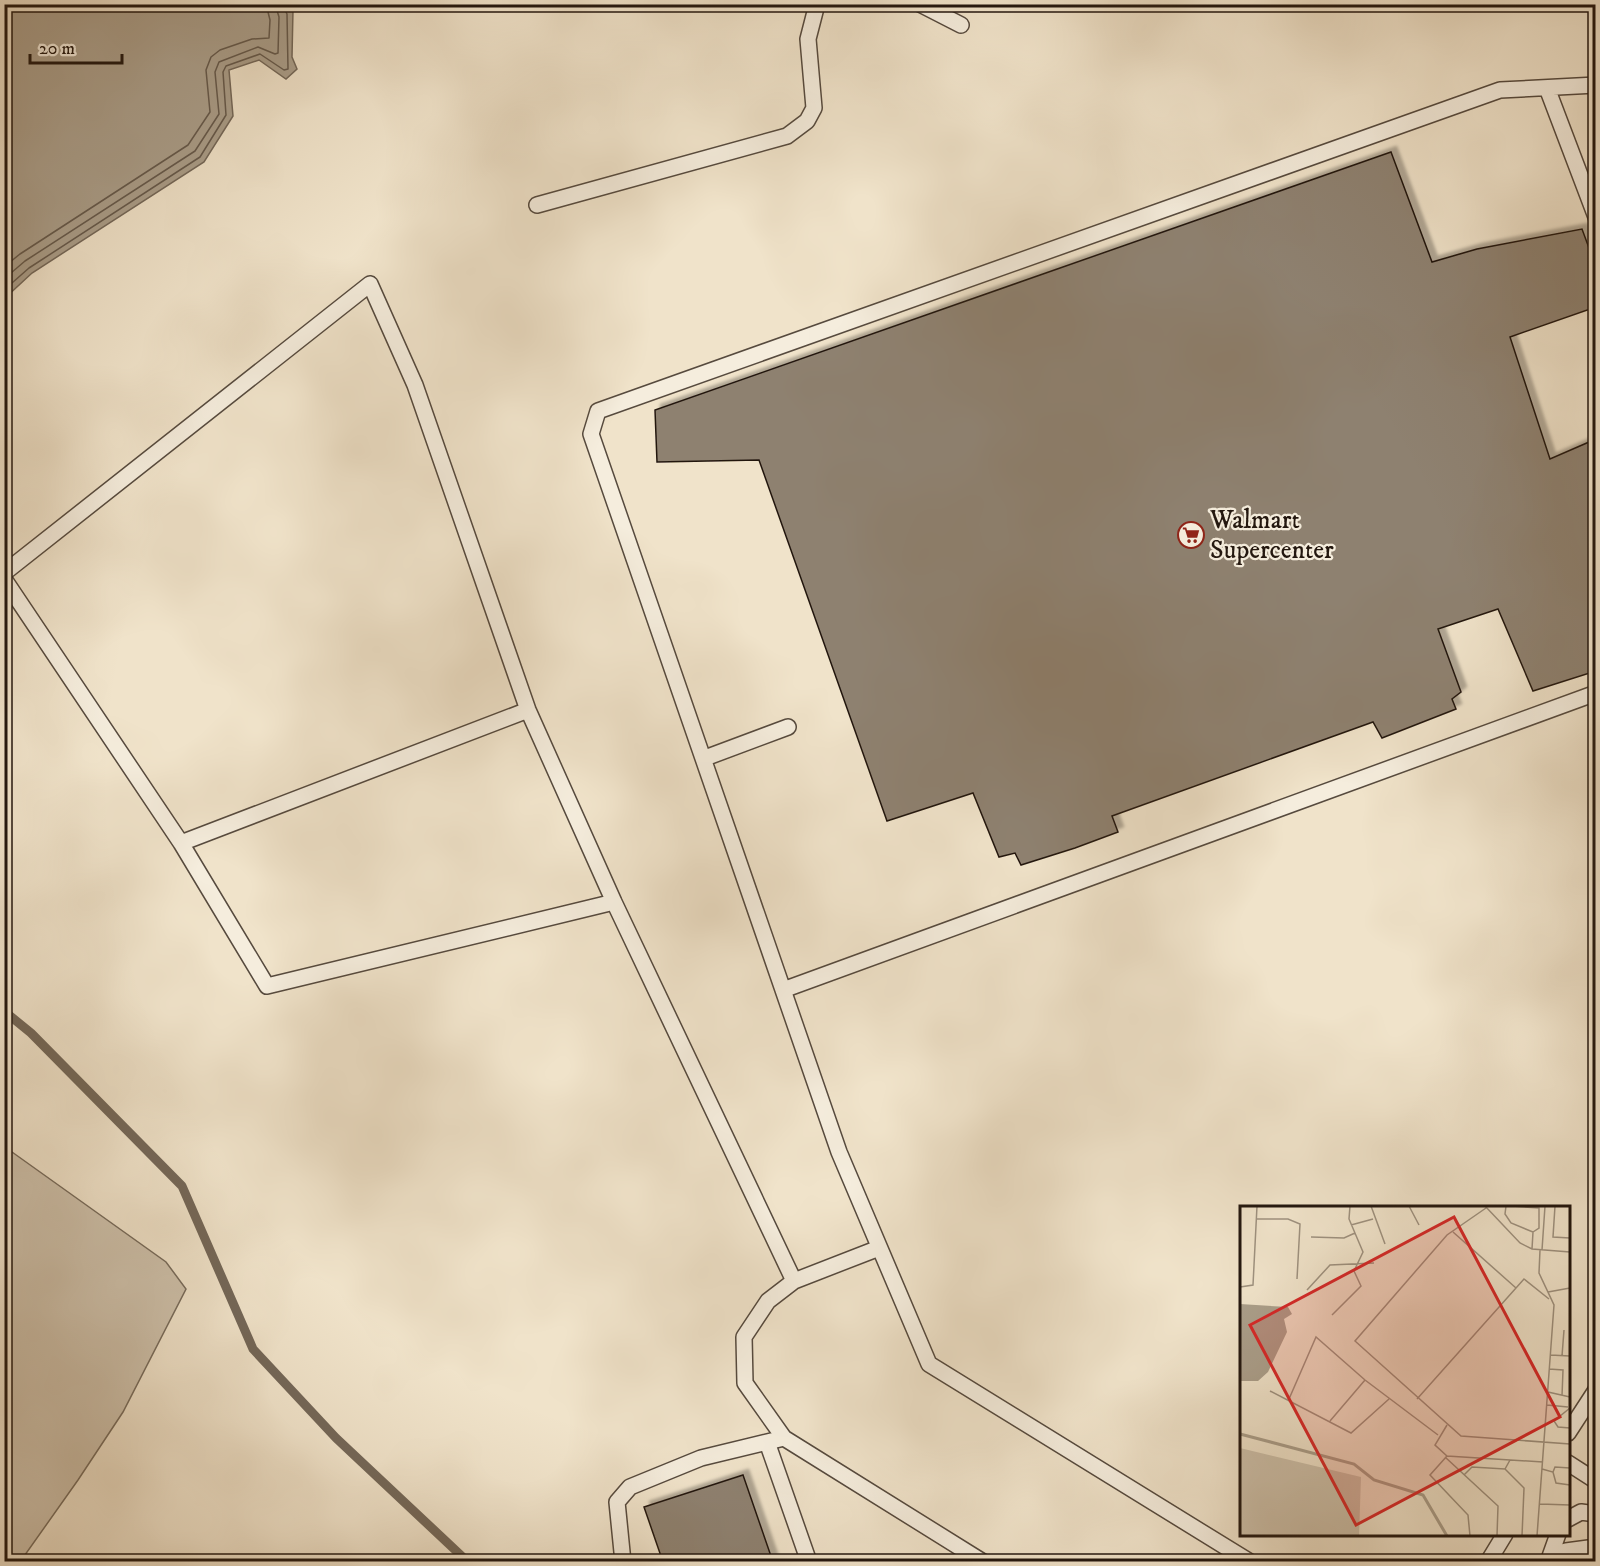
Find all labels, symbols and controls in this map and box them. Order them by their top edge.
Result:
scale bar [30,27,122,65]
text: 20 m [39,38,75,60]
place label: Walmart Supercenter [1209,504,1334,567]
supermarket icon: Walmart Supercenter [1176,520,1206,550]
inset map [1240,1206,1570,1536]

